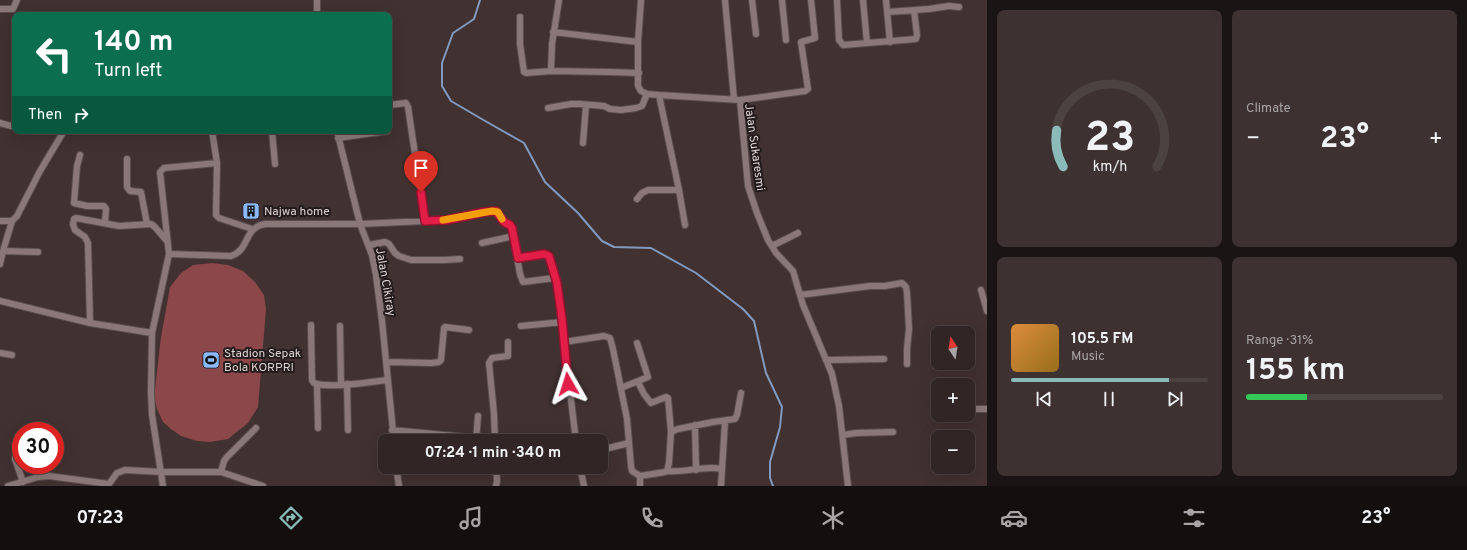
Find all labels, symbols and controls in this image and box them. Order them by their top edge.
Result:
text: 140 m [94,25,173,61]
icon: left [28,28,80,80]
text: Turn left [94,60,162,83]
text: Climate [1246,101,1291,117]
street label: Jalan Sukaresmi [740,102,768,192]
icon: right [70,104,92,126]
text: Then [28,106,62,125]
text: 23 [1084,112,1135,165]
text: 23° [1320,121,1369,158]
text: − [1246,126,1260,153]
text: + [1429,126,1443,153]
pin [404,151,438,192]
icon: arrive [410,157,432,179]
text: km/h [1092,157,1127,175]
building icon: Najwa home [241,201,261,221]
place label: Najwa home [264,204,330,220]
street label: Jalan Cikiray [371,247,399,318]
north arrow [931,326,975,370]
map controls [931,326,975,474]
text: 105.5 FM [1071,330,1133,349]
text: Range · 31% [1246,333,1313,349]
place label: Stadion Sepak Bola KORPRI [224,346,301,376]
text: Music [1071,349,1105,365]
sports icon: Stadion Sepak Bola KORPRI [201,350,221,370]
text: 155 km [1246,353,1345,390]
position arrow [547,363,589,405]
button: + [931,378,975,422]
icon: previous [1033,388,1055,410]
icon: pause [1098,388,1120,410]
icon: next [1164,388,1186,410]
speed limit sign: 30 [12,422,64,474]
button: − [931,430,975,474]
text: 07:24 · 1 min · 340 m [425,444,561,463]
icon: directions [277,504,305,532]
icon: music [457,504,485,532]
icon: phone [638,504,666,532]
icon: climate [819,504,847,532]
icon: car [1000,504,1028,532]
icon: filters [1180,504,1208,532]
text: 07:23 [76,507,124,530]
text: 23° [1361,507,1391,530]

